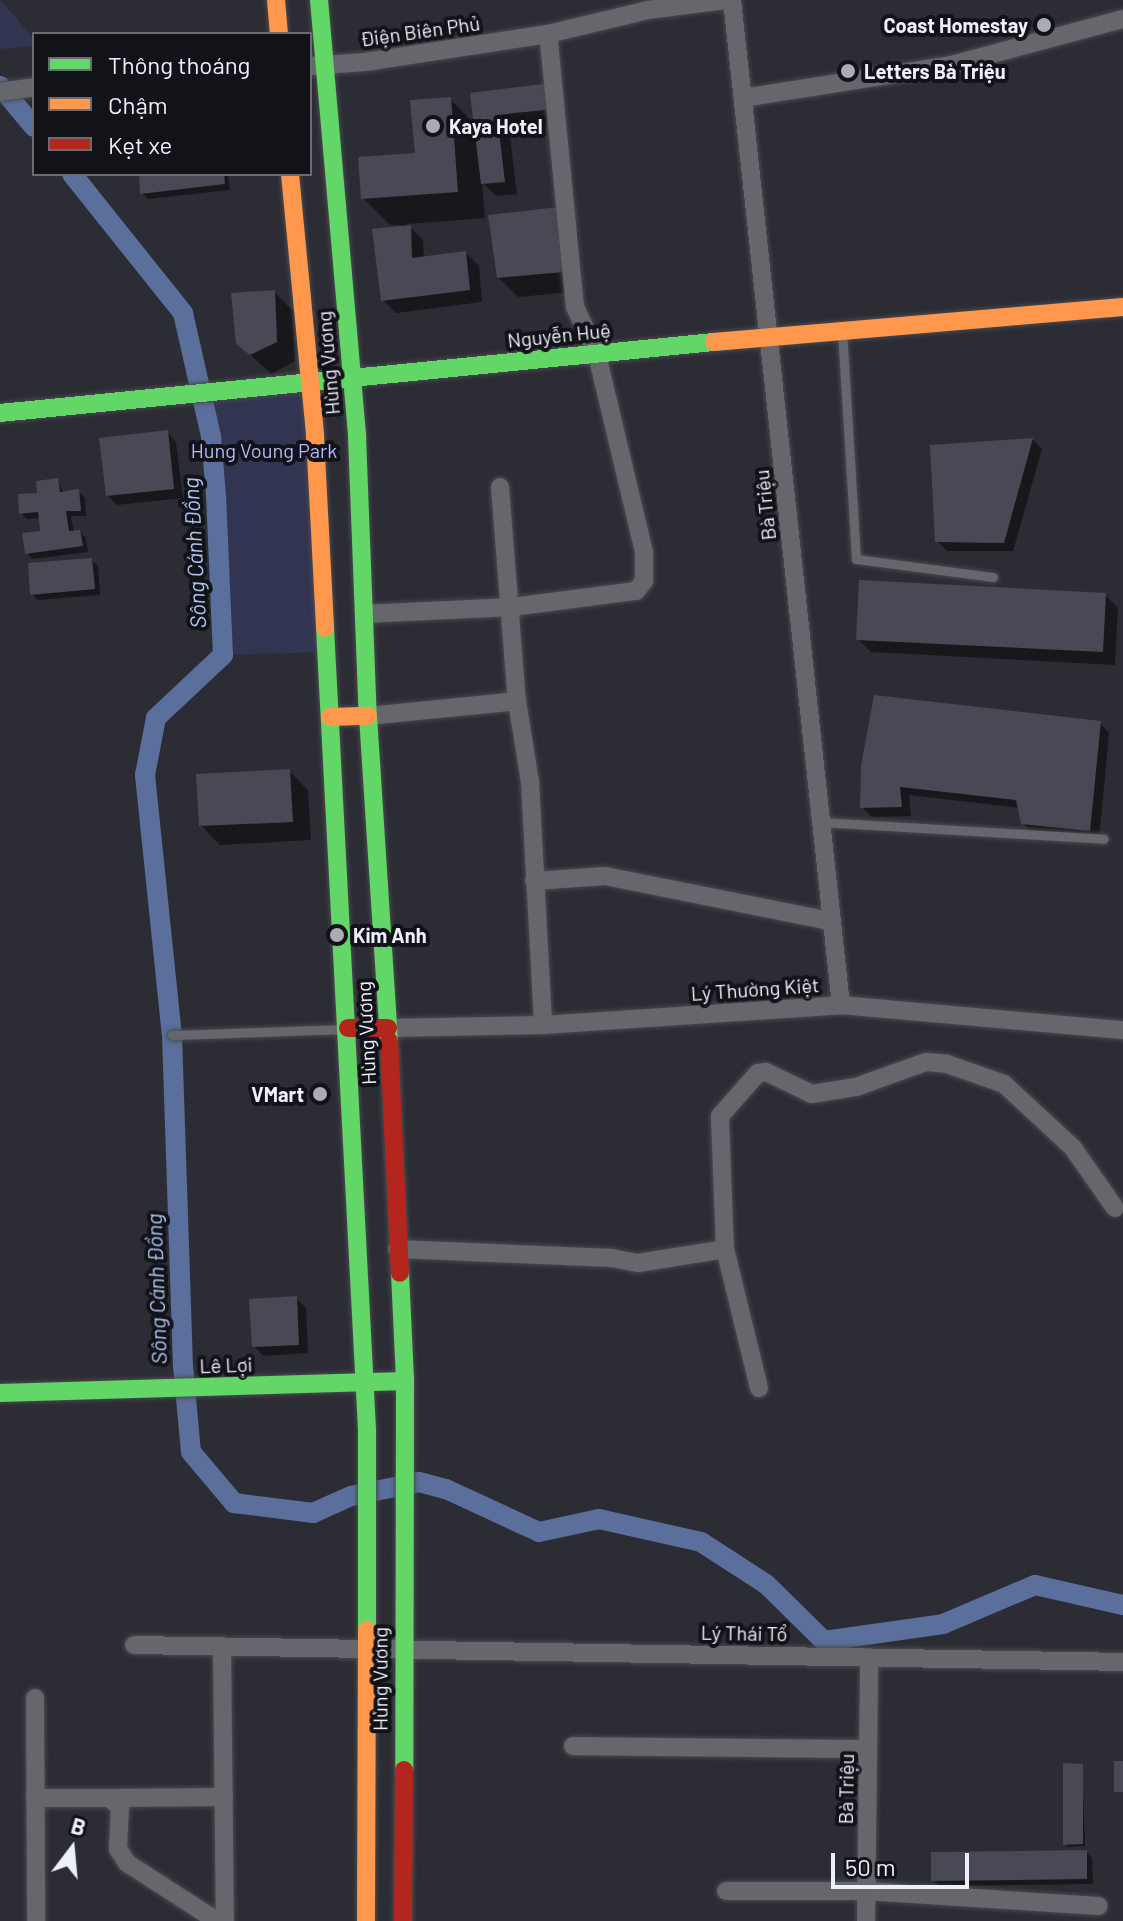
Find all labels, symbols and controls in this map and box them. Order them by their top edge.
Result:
street label: Điện Biên Phủ [359,11,481,51]
place label: Coast Homestay [883,13,1028,37]
marker: Coast Homestay [1035,16,1053,34]
legend [32,32,312,176]
text: Thông thoáng [108,50,250,79]
place label: Letters Bà Triệu [864,59,1006,83]
marker: Letters Bà Triệu [839,62,857,80]
text: Chậm [108,90,168,119]
place label: Kaya Hotel [449,114,543,138]
marker: Kaya Hotel [424,117,442,135]
text: Kẹt xe [108,130,172,159]
street label: Hùng Vương [312,310,344,416]
street label: Nguyễn Huệ [506,318,612,352]
park label: Hung Voung Park [191,438,337,462]
street label: Bà Triệu [749,469,781,541]
water label: Sông Cánh Đồng [177,477,211,629]
place label: Kim Anh [353,923,427,947]
marker: Kim Anh [328,926,346,944]
street label: Lý Thường Kiệt [690,973,820,1005]
street label: Hùng Vương [351,980,381,1086]
place label: VMart [251,1082,304,1106]
marker: VMart [311,1085,329,1103]
water label: Sông Cánh Đồng [140,1213,172,1365]
street label: Lê Lợi [199,1352,253,1378]
street label: Lý Thái Tổ [701,1620,787,1646]
street label: Hùng Vương [368,1627,392,1731]
street label: Bà Triệu [833,1753,859,1825]
north arrow [32,1809,112,1889]
text: B [68,1812,89,1840]
scale bar [835,1837,973,1887]
text: 50 m [845,1852,896,1881]

